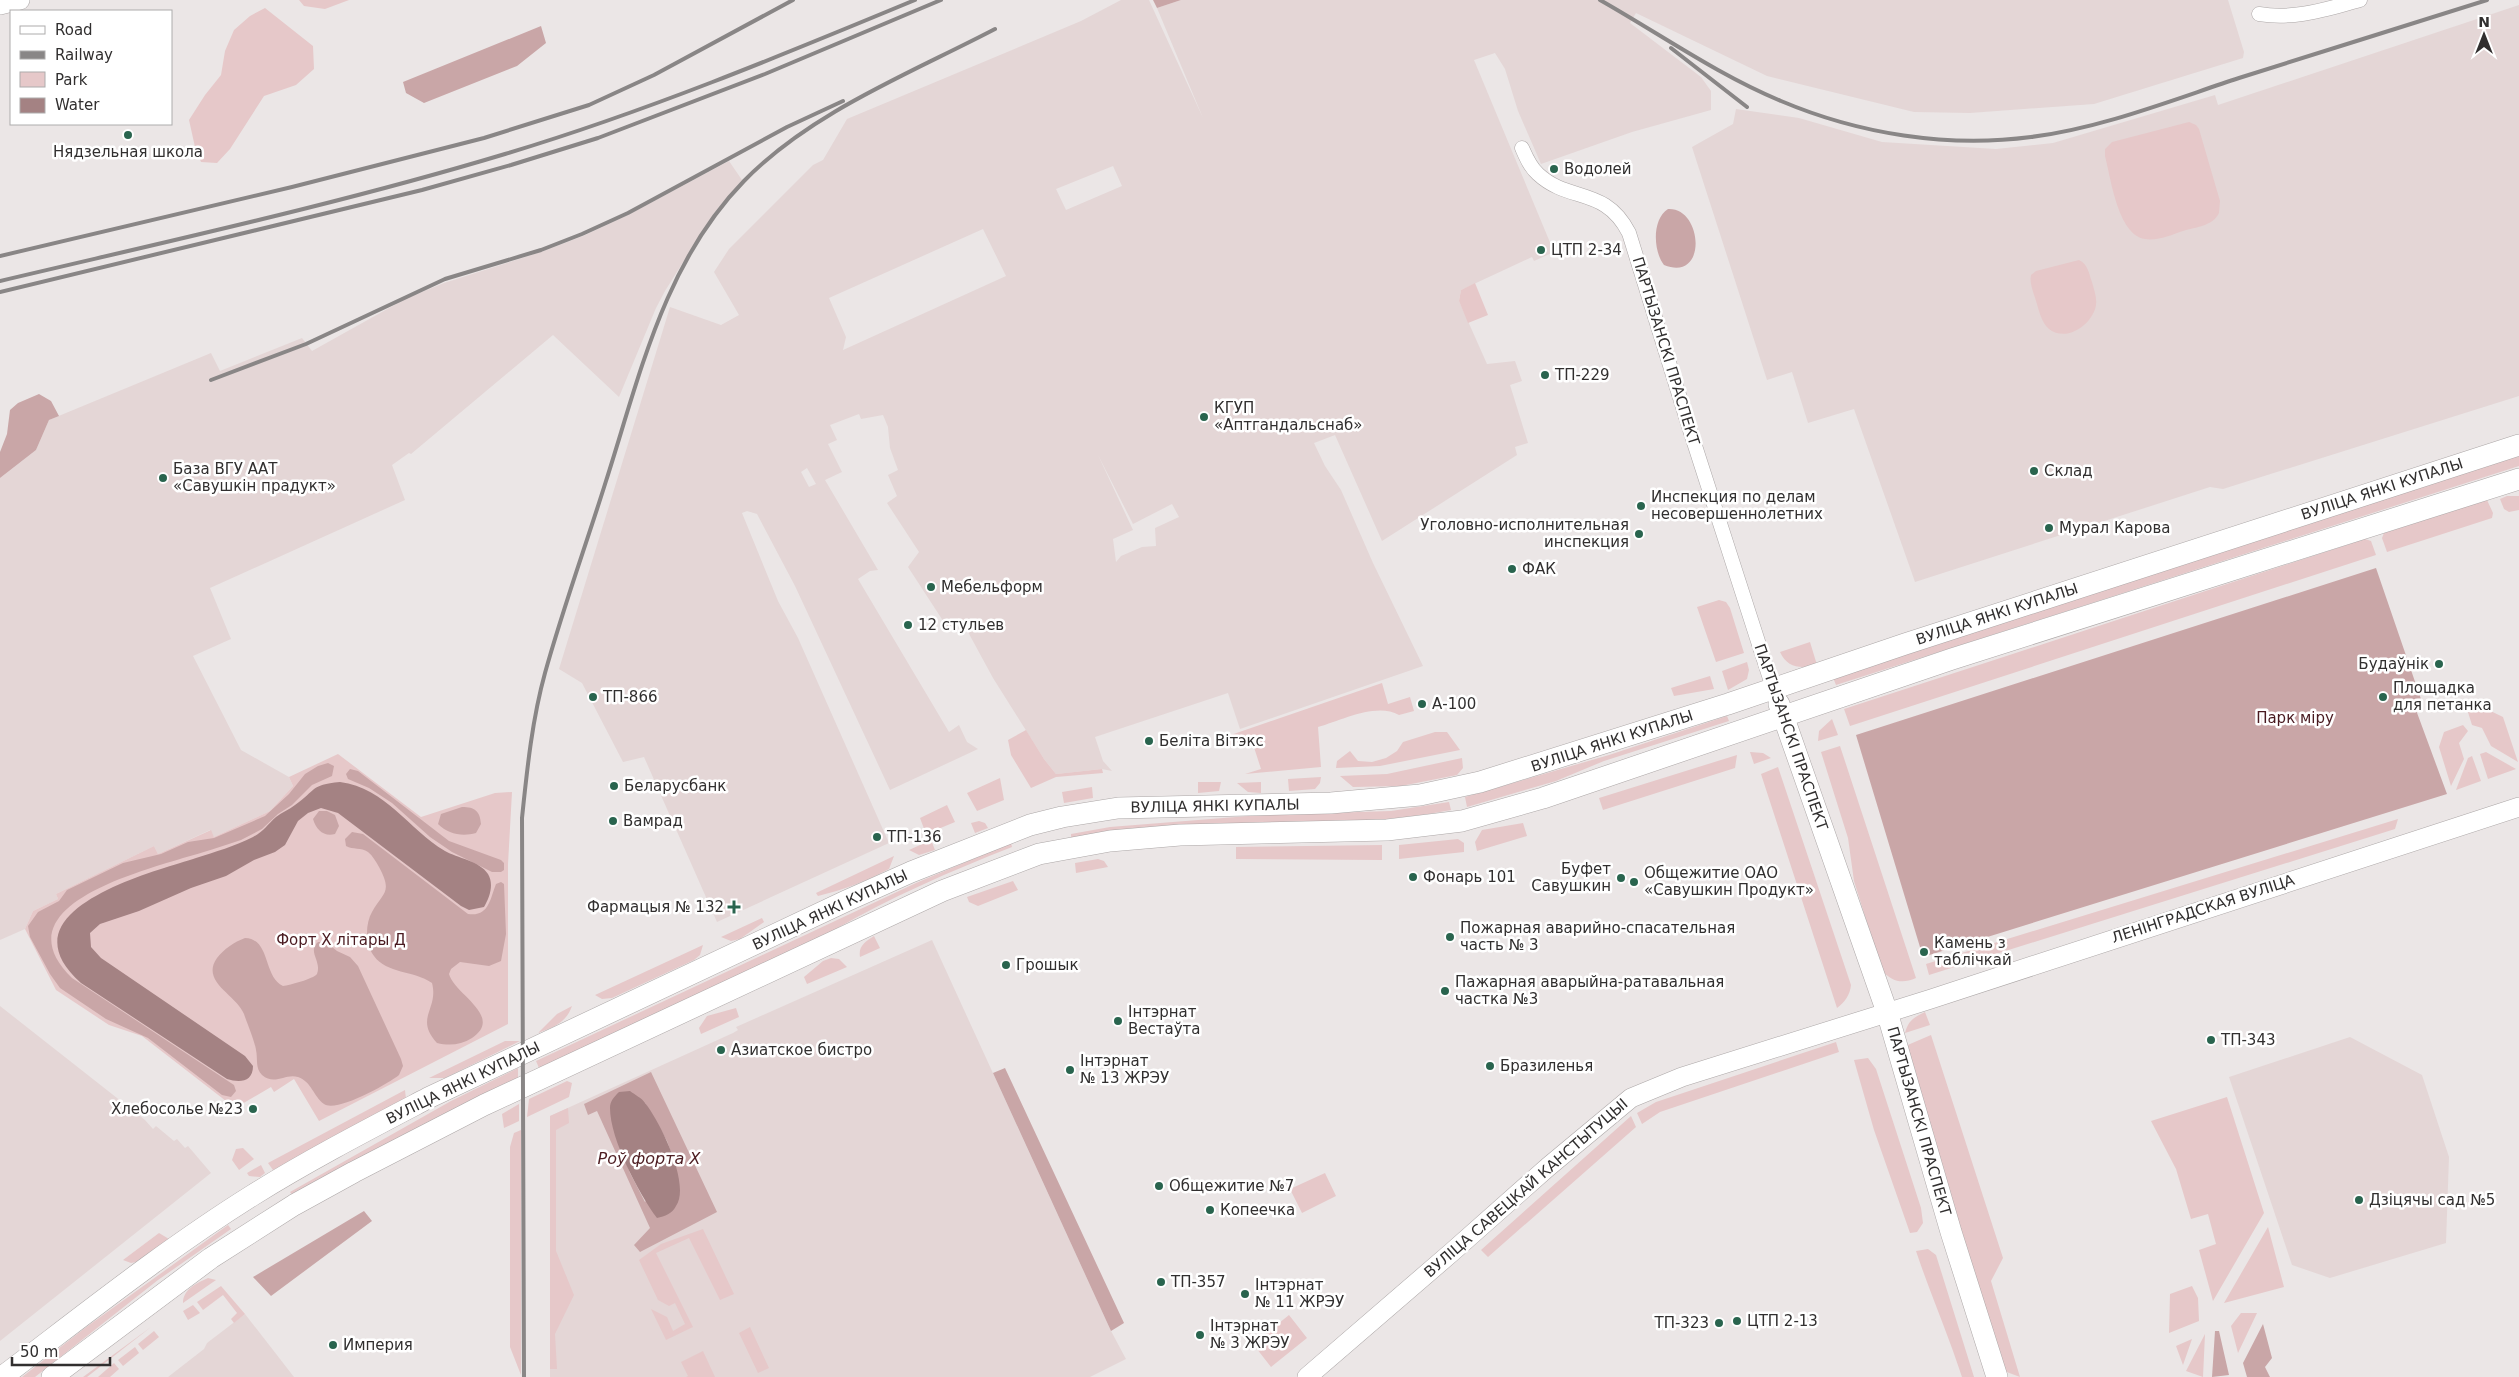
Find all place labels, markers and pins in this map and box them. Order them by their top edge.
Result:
marker: Нядзельная школа [122,129,134,141]
place label: Нядзельная школа [53,143,203,161]
place label: Водолей [1564,160,1632,178]
marker: Водолей [1548,163,1560,175]
place label: ЦТП 2-34 [1551,241,1622,259]
marker: ЦТП 2-34 [1535,244,1547,256]
place label: ТП-229 [1554,366,1610,384]
marker: ТП-229 [1539,369,1551,381]
place label: КГУП «Аптгандальснаб» [1214,399,1363,434]
marker: КГУП «Аптгандальснаб» [1198,411,1210,423]
place label: База ВГУ ААТ «Савушкін прадукт» [173,460,336,495]
place label: Склад [2044,462,2093,480]
marker: Склад [2028,465,2040,477]
marker: База ВГУ ААТ «Савушкін прадукт» [157,472,169,484]
place label: Инспекция по делам несовершеннолетних [1651,488,1823,523]
marker: Инспекция по делам несовершеннолетних [1635,500,1647,512]
place label: Уголовно-исполнительная инспекция [1420,516,1629,551]
place label: Мурал Карова [2059,519,2170,537]
marker: Мурал Карова [2043,522,2055,534]
marker: Уголовно-исполнительная инспекция [1633,528,1645,540]
place label: ФАК [1522,560,1556,578]
marker: ФАК [1506,563,1518,575]
place label: Мебельформ [941,578,1043,596]
marker: Мебельформ [925,581,937,593]
place label: 12 стульев [918,616,1004,634]
marker: 12 стульев [902,619,914,631]
place label: Будаўнік [2358,655,2429,673]
marker: Будаўнік [2433,658,2445,670]
place label: Площадка для петанка [2393,679,2492,714]
place label: ТП-866 [602,688,658,706]
marker: ТП-866 [587,691,599,703]
marker: Площадка для петанка [2377,691,2389,703]
place label: А-100 [1432,695,1476,713]
marker: А-100 [1416,698,1428,710]
place label: Беліта Вітэкс [1159,732,1264,750]
marker: Беліта Вітэкс [1143,735,1155,747]
place label: Беларусбанк [624,777,726,795]
marker: Беларусбанк [608,780,620,792]
place label: Вамрад [623,812,683,830]
marker: Вамрад [607,815,619,827]
place label: ТП-136 [886,828,942,846]
marker: ТП-136 [871,831,883,843]
place label: Буфет Савушкин [1531,860,1611,895]
place label: Общежитие ОАО «Савушкин Продукт» [1644,864,1814,899]
place label: Фонарь 101 [1423,868,1516,886]
marker: Фонарь 101 [1407,871,1419,883]
marker: Буфет Савушкин [1615,872,1627,884]
marker: Общежитие ОАО «Савушкин Продукт» [1628,876,1640,888]
place label: Фармацыя № 132 [587,898,724,916]
marker: Фармацыя № 132 [728,901,740,913]
place label: Пожарная аварийно-спасательная часть № 3 [1460,919,1735,954]
marker: Пожарная аварийно-спасательная часть № 3 [1444,931,1456,943]
place label: Камень з таблічкай [1934,934,2012,969]
marker: Камень з таблічкай [1918,946,1930,958]
place label: Грошык [1016,956,1078,974]
marker: Грошык [1000,959,1012,971]
place label: Пажарная аварыйна-ратавальная частка №3 [1455,973,1724,1008]
marker: Пажарная аварыйна-ратавальная частка №3 [1439,985,1451,997]
place label: Інтэрнат Вестаўта [1128,1003,1201,1038]
marker: Інтэрнат Вестаўта [1112,1015,1124,1027]
place label: ТП-343 [2220,1031,2276,1049]
marker: ТП-343 [2205,1034,2217,1046]
place label: Азиатское бистро [731,1041,872,1059]
marker: Азиатское бистро [715,1044,727,1056]
place label: Інтэрнат № 13 ЖРЭУ [1080,1052,1169,1087]
place label: Бразиленья [1500,1057,1593,1075]
marker: Бразиленья [1484,1060,1496,1072]
marker: Інтэрнат № 13 ЖРЭУ [1064,1064,1076,1076]
place label: Хлебосолье №23 [111,1100,243,1118]
marker: Хлебосолье №23 [247,1103,259,1115]
place label: Общежитие №7 [1169,1177,1294,1195]
marker: Общежитие №7 [1153,1180,1165,1192]
place label: Дзіцячы сад №5 [2369,1191,2495,1209]
marker: Дзіцячы сад №5 [2353,1194,2365,1206]
place label: Копеечка [1220,1201,1295,1219]
marker: Копеечка [1204,1204,1216,1216]
place label: ТП-357 [1170,1273,1226,1291]
marker: ТП-357 [1155,1276,1167,1288]
place label: Інтэрнат № 11 ЖРЭУ [1255,1276,1344,1311]
marker: Інтэрнат № 11 ЖРЭУ [1239,1288,1251,1300]
place label: ЦТП 2-13 [1747,1312,1818,1330]
place label: ТП-323 [1654,1314,1709,1332]
marker: ЦТП 2-13 [1731,1315,1743,1327]
place label: Інтэрнат № 3 ЖРЭУ [1210,1317,1290,1352]
marker: ТП-323 [1713,1317,1725,1329]
marker: Інтэрнат № 3 ЖРЭУ [1194,1329,1206,1341]
place label: Империя [343,1336,413,1354]
marker: Империя [327,1339,339,1351]

